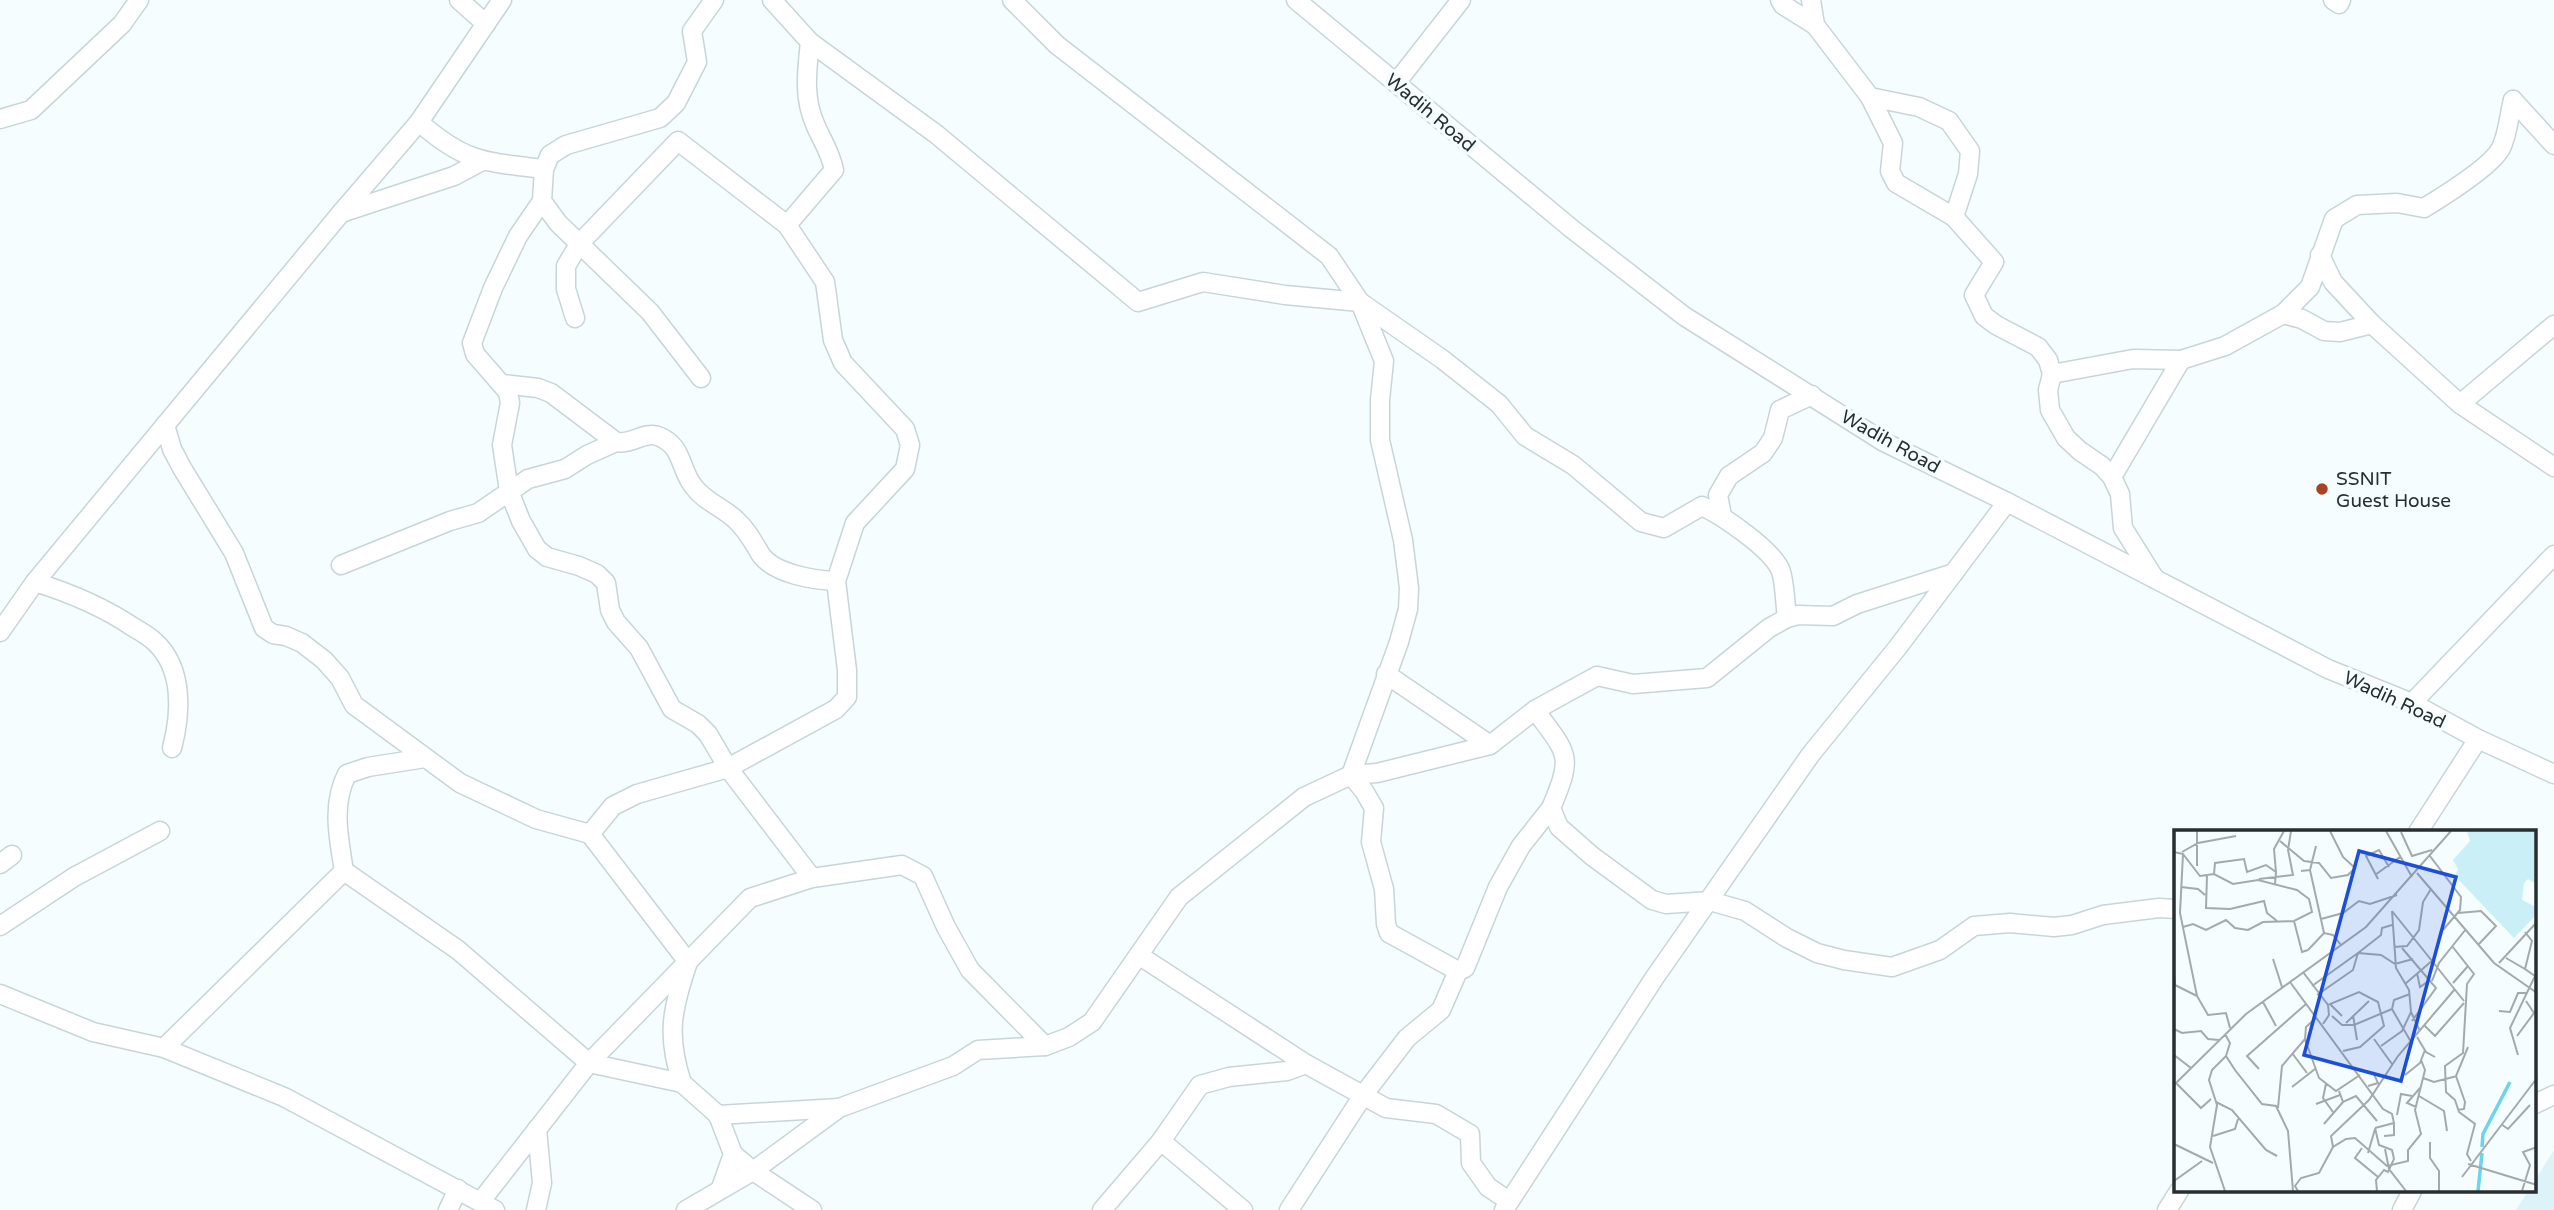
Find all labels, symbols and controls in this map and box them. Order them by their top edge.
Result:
street label: Wadih Road [1381,69,1480,157]
street label: Wadih Road [1837,406,1944,478]
place label: SSNIT Guest House [2336,468,2451,512]
marker: SSNIT Guest House [2314,481,2330,497]
street label: Wadih Road [2340,667,2449,733]
inset map [2174,830,2536,1192]

